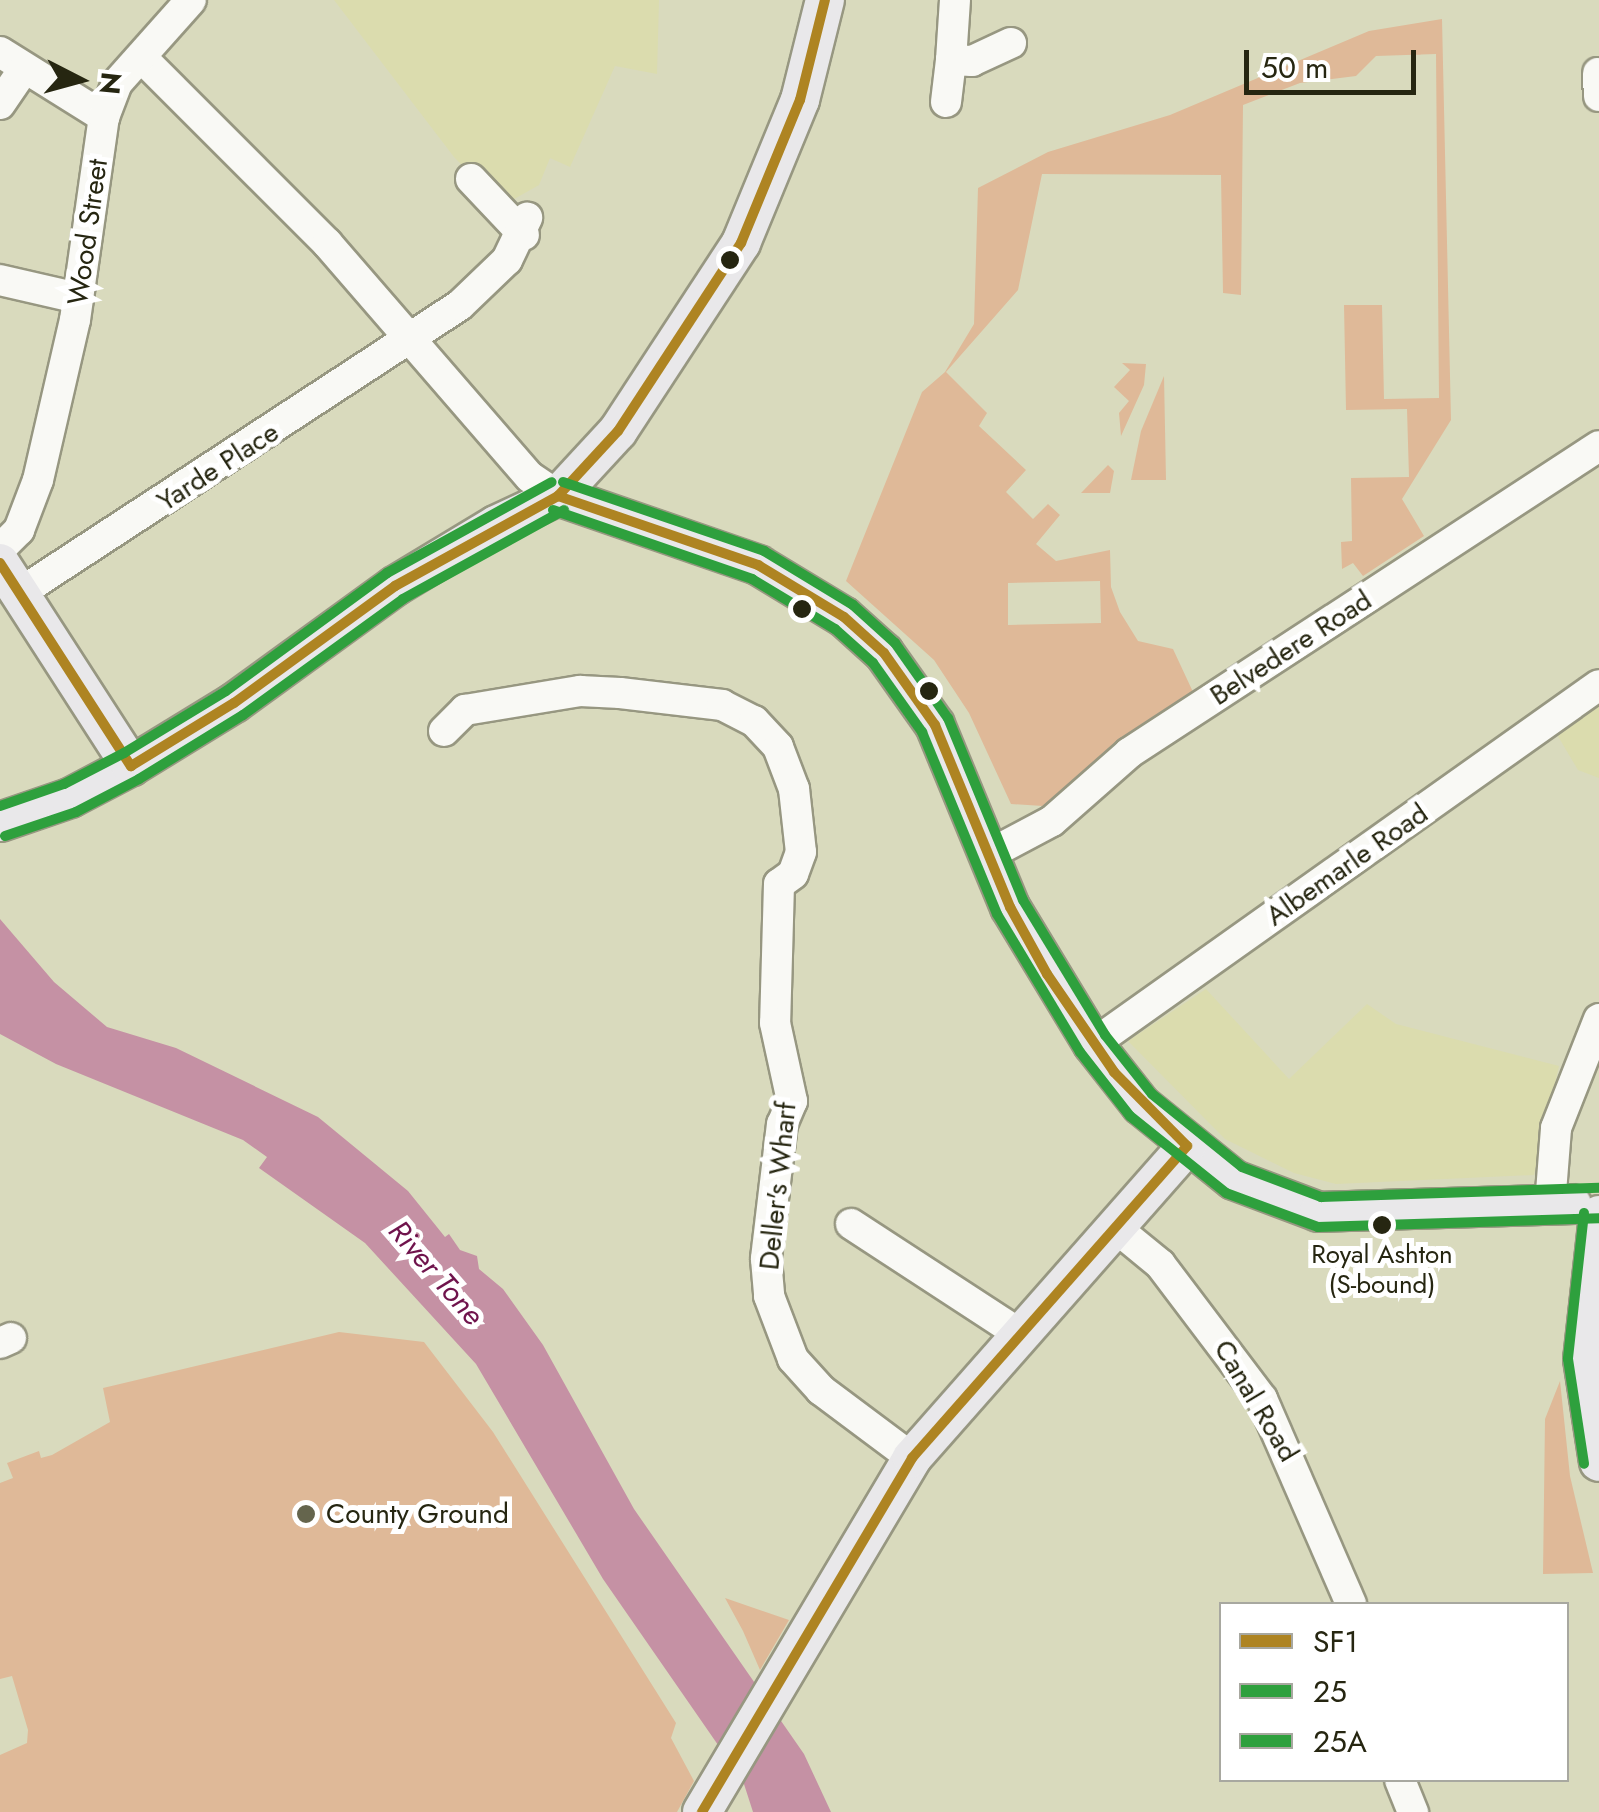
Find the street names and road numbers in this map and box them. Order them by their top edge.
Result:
street label: Wood Street [61,157,115,307]
street label: Yarde Place [151,415,285,519]
street label: Belvedere Road [1204,583,1378,713]
street label: Albemarle Road [1260,797,1434,933]
street label: Deller's Wharf [752,1100,804,1272]
street label: Canal Road [1207,1334,1305,1468]

